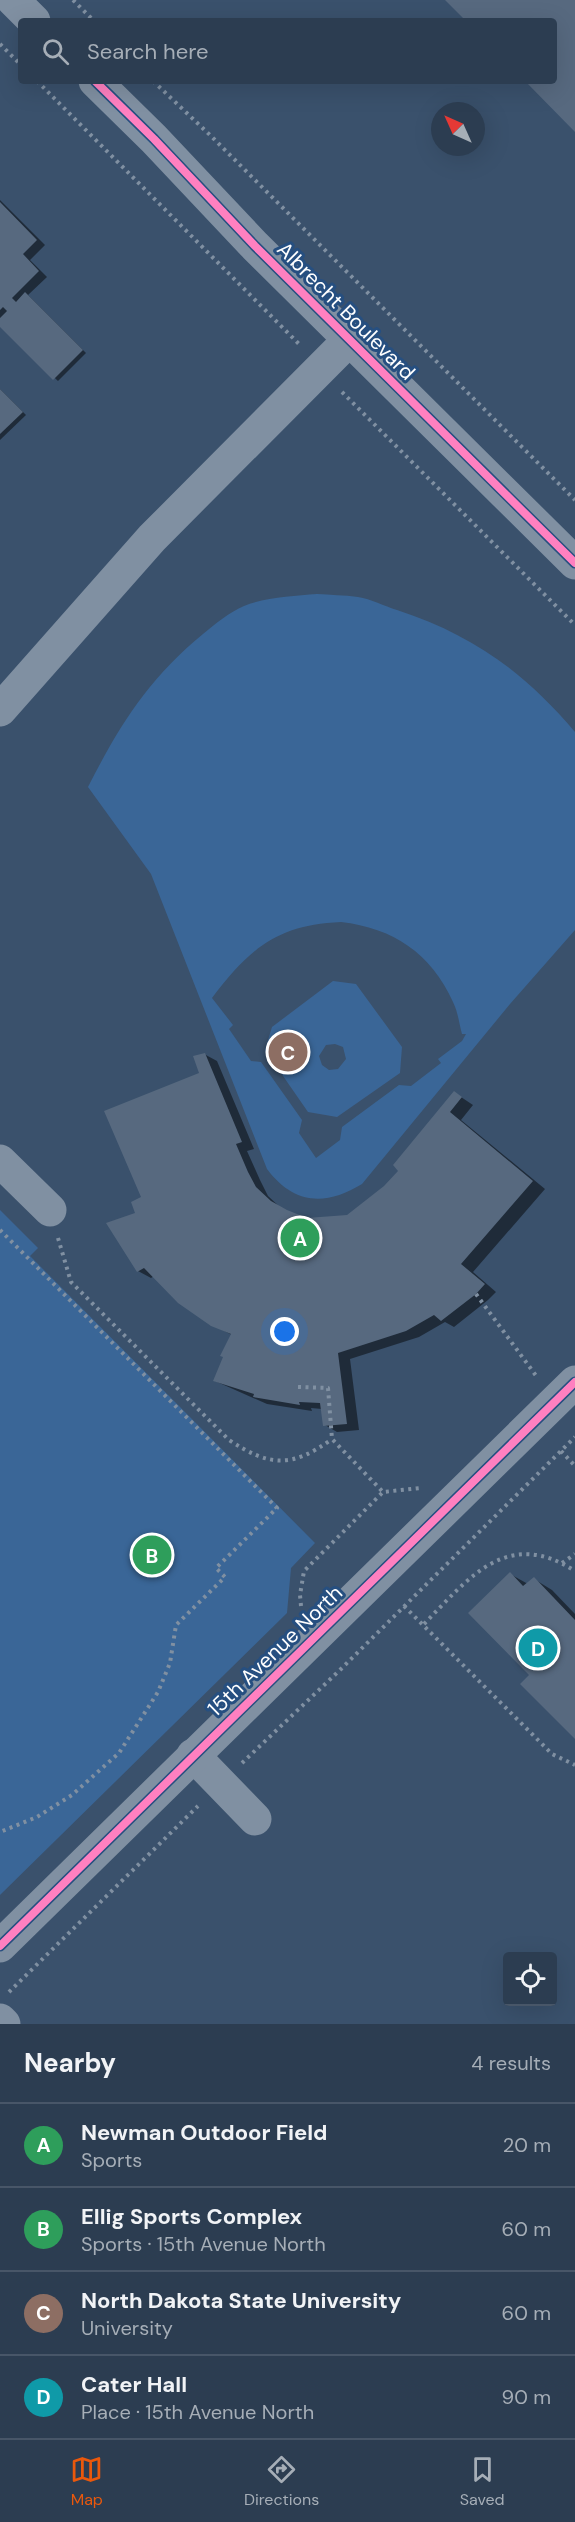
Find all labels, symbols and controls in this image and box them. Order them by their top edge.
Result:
search box [18,18,557,84]
icon: search [39,35,72,68]
text: Search here [87,37,208,66]
north arrow [431,102,485,156]
street label: Albrecht Boulevard [271,236,421,386]
pin: C [268,1030,308,1074]
pin: A [280,1216,320,1260]
your location [270,1317,299,1346]
pin: B [132,1532,172,1578]
street label: 15th Avenue North [202,1579,348,1723]
pin: D [518,1626,558,1670]
map controls [503,1952,557,2006]
button: locate [503,1952,557,2006]
text: Nearby [24,2046,116,2080]
text: 4 results [471,2050,551,2076]
text: Newman Outdoor Field [81,2118,327,2147]
text: A [36,2132,51,2158]
text: 20 m [503,2132,551,2158]
text: Sports [81,2147,142,2173]
text: Ellig Sports Complex [81,2202,302,2231]
text: B [37,2216,50,2242]
text: 60 m [502,2216,551,2242]
text: Sports · 15th Avenue North [81,2231,326,2257]
text: North Dakota State University [81,2286,401,2315]
text: C [36,2300,51,2326]
text: 60 m [502,2300,551,2326]
text: University [81,2315,173,2341]
text: Cater Hall [81,2370,187,2399]
text: D [36,2384,51,2410]
text: 90 m [502,2384,551,2410]
text: Place · 15th Avenue North [81,2399,314,2425]
tab: Map [70,2453,103,2510]
tab: Directions [244,2453,319,2510]
tab: Saved [460,2453,505,2510]

